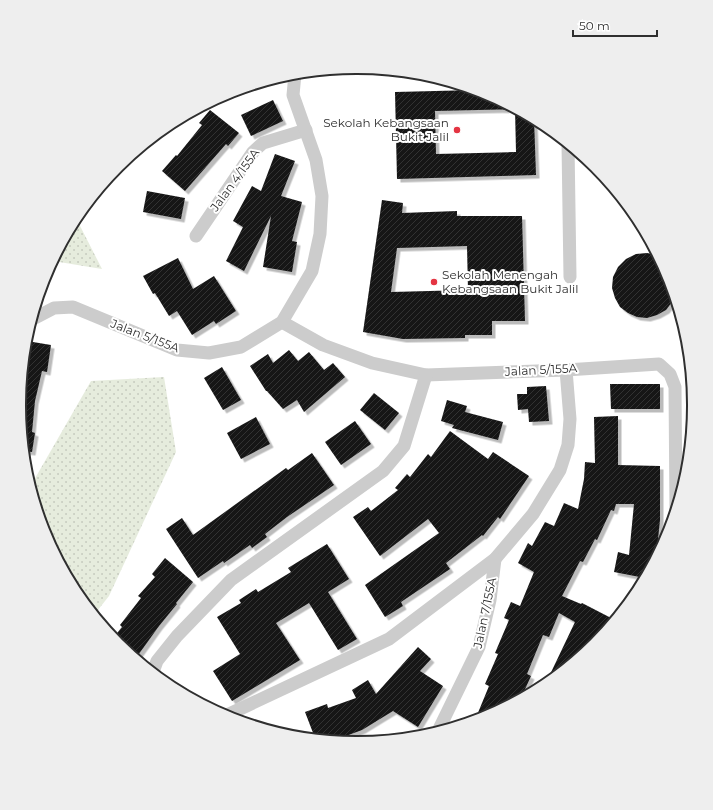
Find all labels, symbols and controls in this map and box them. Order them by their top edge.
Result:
scale bar [573,12,657,38]
text: 50 m [579,18,610,33]
place label: Sekolah Kebangsaan Bukit Jalil [323,115,449,144]
marker: Sekolah Kebangsaan Bukit Jalil [452,125,462,135]
street label: Jalan 4/155A [206,145,263,215]
place label: Sekolah Menengah Kebangsaan Bukit Jalil [442,267,578,296]
marker: Sekolah Menengah Kebangsaan Bukit Jalil [429,277,439,287]
street label: Jalan 5/155A [108,315,182,356]
street label: Jalan 5/155A [503,360,578,379]
street label: Jalan 7/155A [469,576,499,651]

